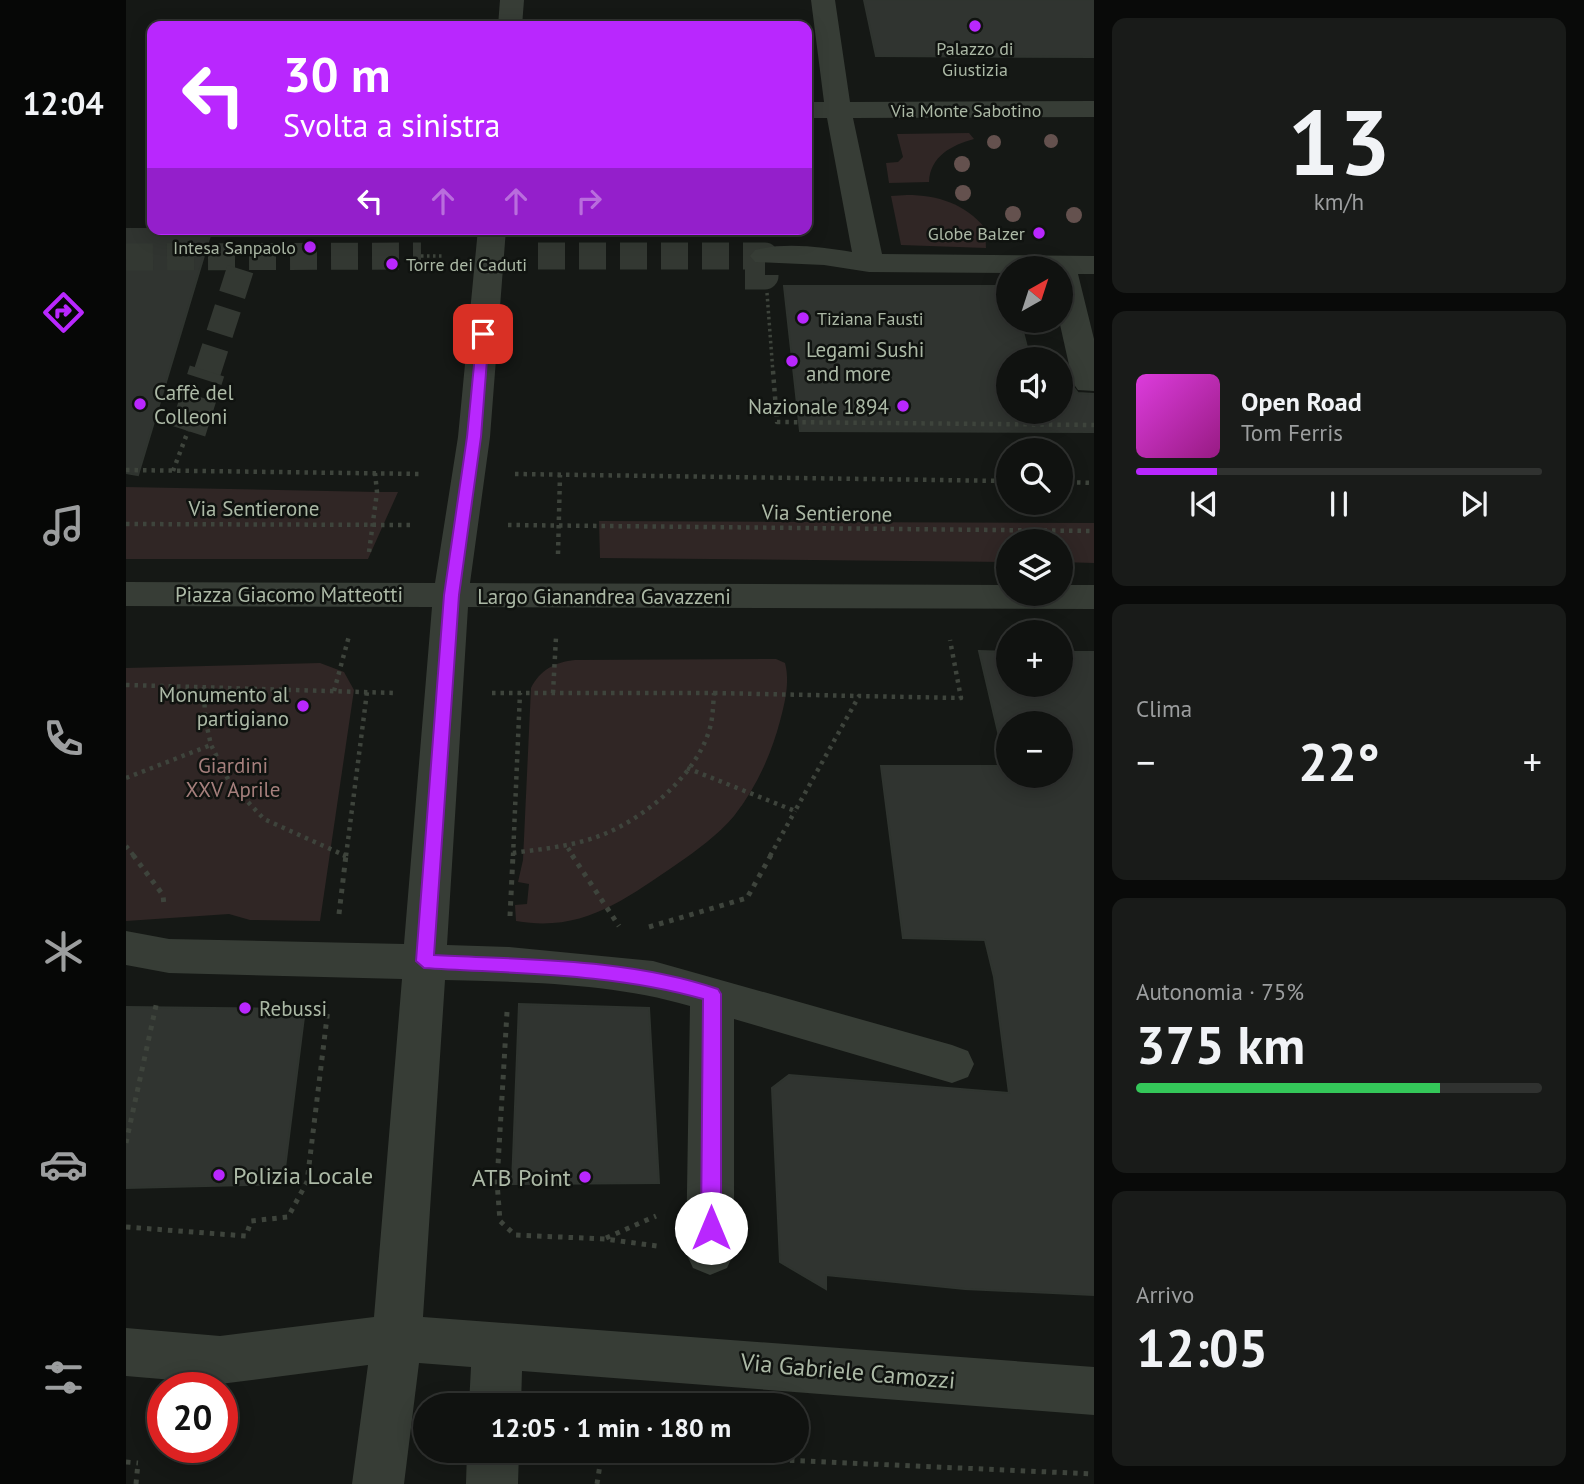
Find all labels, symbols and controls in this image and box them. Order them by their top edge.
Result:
marker: Palazzo di Giustizia [967,18,983,34]
place label: Palazzo di Giustizia [936,37,1014,81]
text: 30 m [283,42,390,106]
icon: left [168,49,259,140]
text: 12:04 [22,82,104,124]
text: 13 [1287,82,1391,200]
street label: Via Monte Sabotino [890,99,1041,122]
text: Svolta a sinistra [283,104,500,146]
icon: left [351,182,389,220]
icon: ahead [424,182,462,220]
icon: ahead [497,182,535,220]
icon: right [570,182,608,220]
text: km/h [1314,187,1364,216]
place label: Globe Balzer [928,222,1025,245]
marker: Globe Balzer [1031,225,1047,241]
place label: Intesa Sanpaolo [173,236,296,259]
marker: Intesa Sanpaolo [302,239,318,255]
place label: Torre dei Caduti [406,253,527,276]
marker: Torre dei Caduti [384,256,400,272]
north arrow [996,256,1073,332]
map controls [996,256,1073,788]
icon: directions [39,288,88,337]
pin [453,304,513,364]
place label: Tiziana Fausti [817,307,924,330]
marker: Tiziana Fausti [795,310,811,326]
icon: arrive [464,315,502,353]
place label: Legami Sushi and more [806,336,924,387]
button: sound [996,347,1073,424]
marker: Legami Sushi and more [784,353,800,369]
place label: Caffè del Colleoni [154,379,234,430]
text: Open Road [1241,385,1362,418]
place label: Nazionale 1894 [748,393,889,420]
marker: Caffè del Colleoni [132,396,148,412]
marker: Nazionale 1894 [895,398,911,414]
text: Tom Ferris [1241,418,1343,447]
button: search [996,438,1073,515]
icon: previous [1185,485,1223,523]
icon: pause [1320,485,1358,523]
icon: next [1455,485,1493,523]
street label: Via Sentierone [188,495,319,522]
street label: Via Sentierone [760,498,893,528]
icon: music [39,501,88,550]
button: layers [996,529,1073,606]
street label: Piazza Giacomo Matteotti [175,581,403,608]
street label: Largo Gianandrea Gavazzeni [477,583,731,610]
button: + [996,620,1073,697]
place label: Monumento al partigiano [159,681,289,732]
text: Clima [1136,694,1192,723]
marker: Monumento al partigiano [295,698,311,714]
button: − [996,711,1073,788]
icon: phone [39,714,88,763]
text: 22° [1298,728,1380,795]
text: − [1136,737,1155,786]
text: + [1523,737,1542,786]
park label: Giardini XXV Aprile [186,752,280,803]
icon: climate [39,927,88,976]
text: Autonomia · 75% [1136,977,1304,1006]
place label: Rebussi [259,995,327,1022]
marker: Rebussi [237,1000,253,1016]
text: 375 km [1136,1011,1305,1078]
icon: car [39,1140,88,1189]
place label: Polizia Locale [233,1160,373,1191]
place label: ATB Point [472,1162,571,1193]
marker: Polizia Locale [211,1167,227,1183]
marker: ATB Point [577,1169,593,1185]
position arrow [674,1191,748,1265]
text: Arrivo [1136,1280,1194,1309]
text: 12:05 [1136,1314,1268,1381]
street label: Via Gabriele Camozzi [738,1346,957,1396]
icon: filters [39,1353,88,1402]
speed limit sign: 20 [147,1372,238,1463]
text: 12:05 · 1 min · 180 m [491,1411,731,1444]

